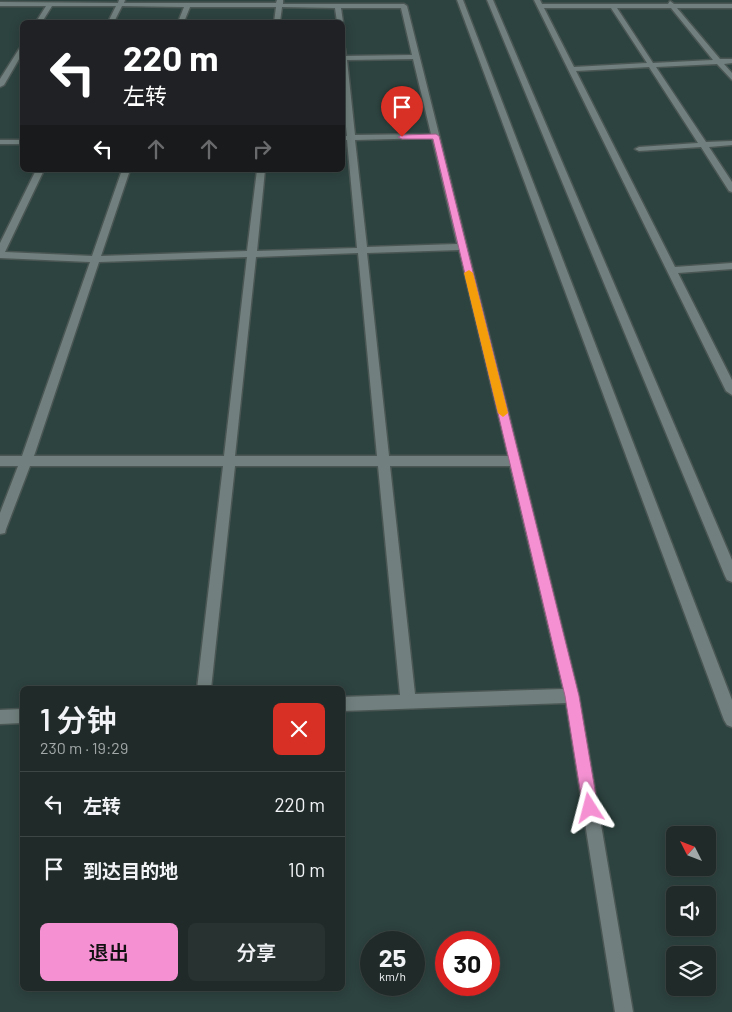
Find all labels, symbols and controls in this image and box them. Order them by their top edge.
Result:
text: 220 m [123,36,218,78]
icon: left [40,40,105,105]
text: 左转 [123,82,167,108]
pin [381,86,423,137]
icon: arrive [388,93,416,121]
icon: left [89,135,117,163]
icon: ahead [142,135,170,163]
icon: ahead [195,135,223,163]
icon: right [248,135,276,163]
text: 1 分钟 [40,701,117,737]
button: close [273,703,325,755]
text: 230 m · 19:29 [40,738,128,757]
position arrow [563,781,615,833]
icon: left [40,790,68,818]
text: 220 m [274,793,325,816]
text: 左转 [83,794,121,817]
north arrow [666,826,716,876]
map controls [666,826,716,996]
icon: arrive [40,855,68,883]
text: 10 m [288,858,325,881]
text: 到达目的地 [83,859,178,882]
button: sound [666,886,716,936]
button: 退出 [40,923,178,981]
button: 分享 [188,923,325,981]
speed limit sign: 30 [435,931,500,996]
text: 25 [379,942,406,972]
button: layers [666,946,716,996]
text: km/h [379,969,406,983]

